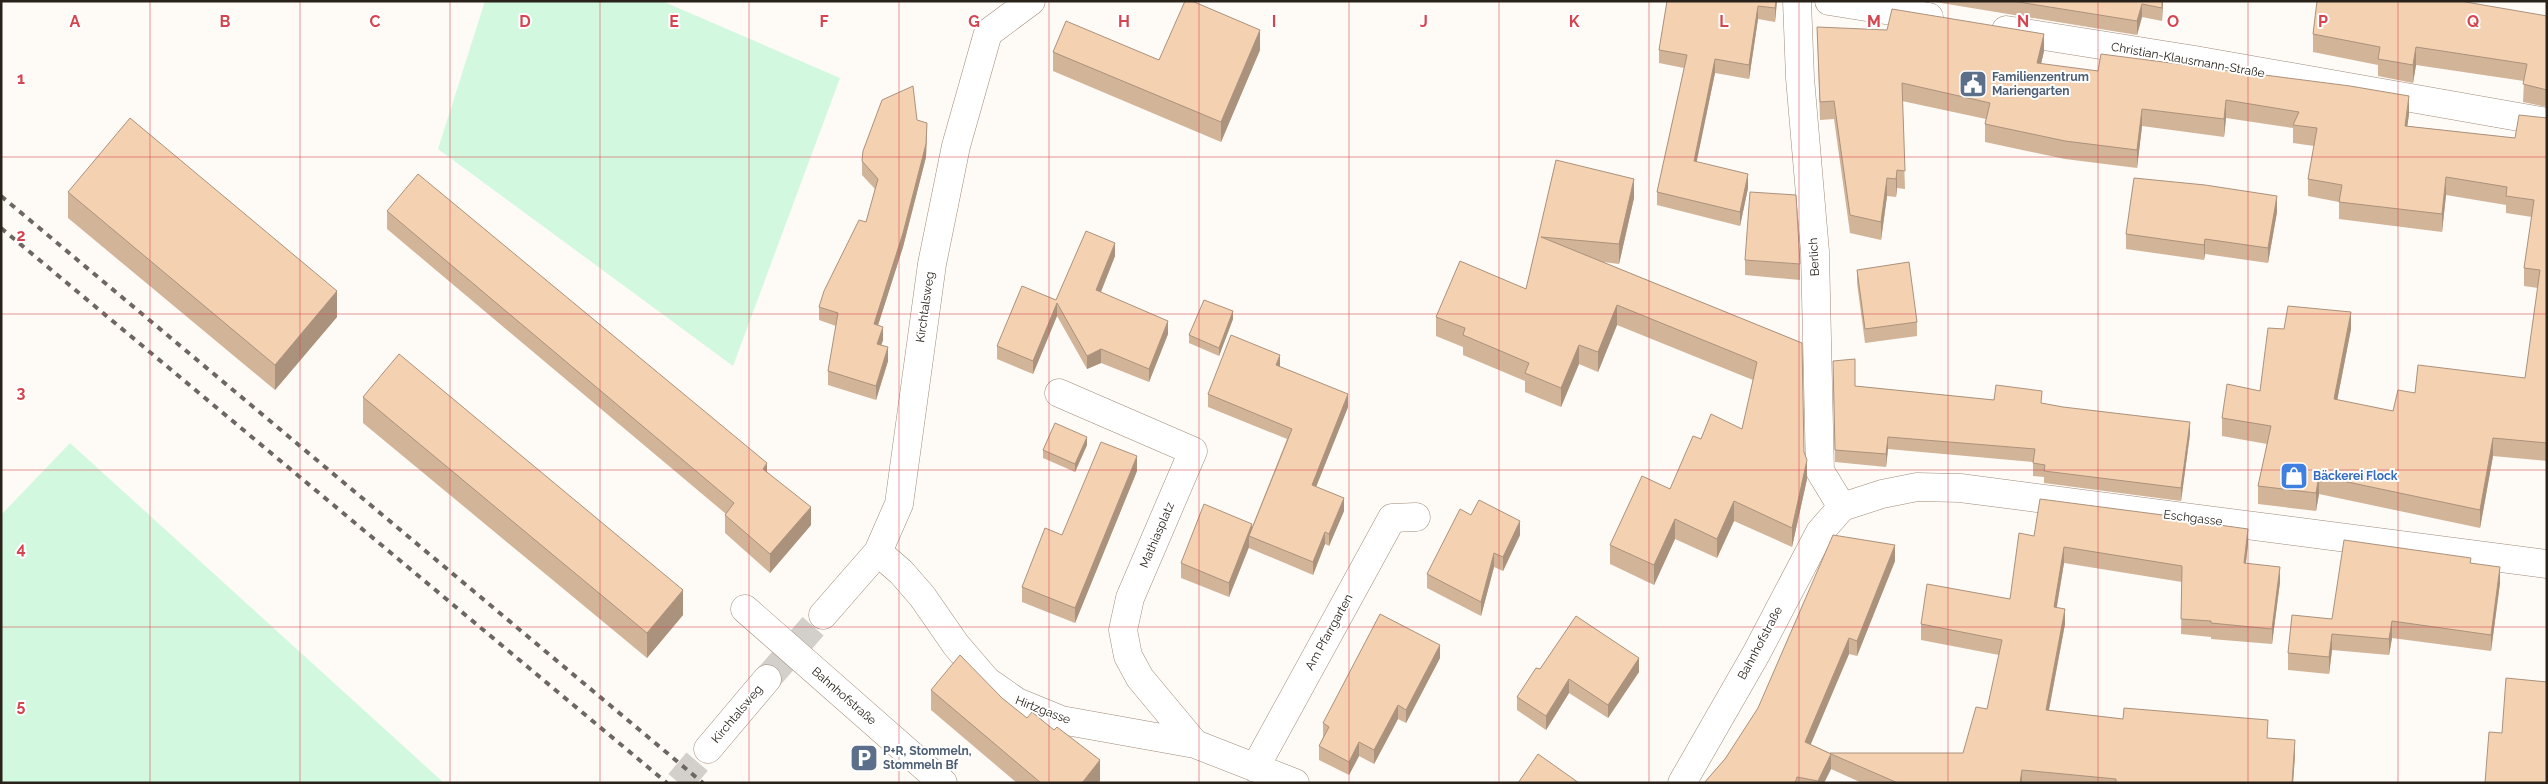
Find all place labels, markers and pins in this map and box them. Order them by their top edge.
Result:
public building icon: Familienzentrum Mariengarten [1958,69,1988,99]
place label: Familienzentrum Mariengarten [1992,70,2089,98]
shop icon: Bäckerei Flock [2279,461,2309,491]
place label: Bäckerei Flock [2313,469,2398,483]
parking icon: P+R, Stommeln, Stommeln Bf [849,743,879,773]
place label: P+R, Stommeln, Stommeln Bf [883,744,972,772]

